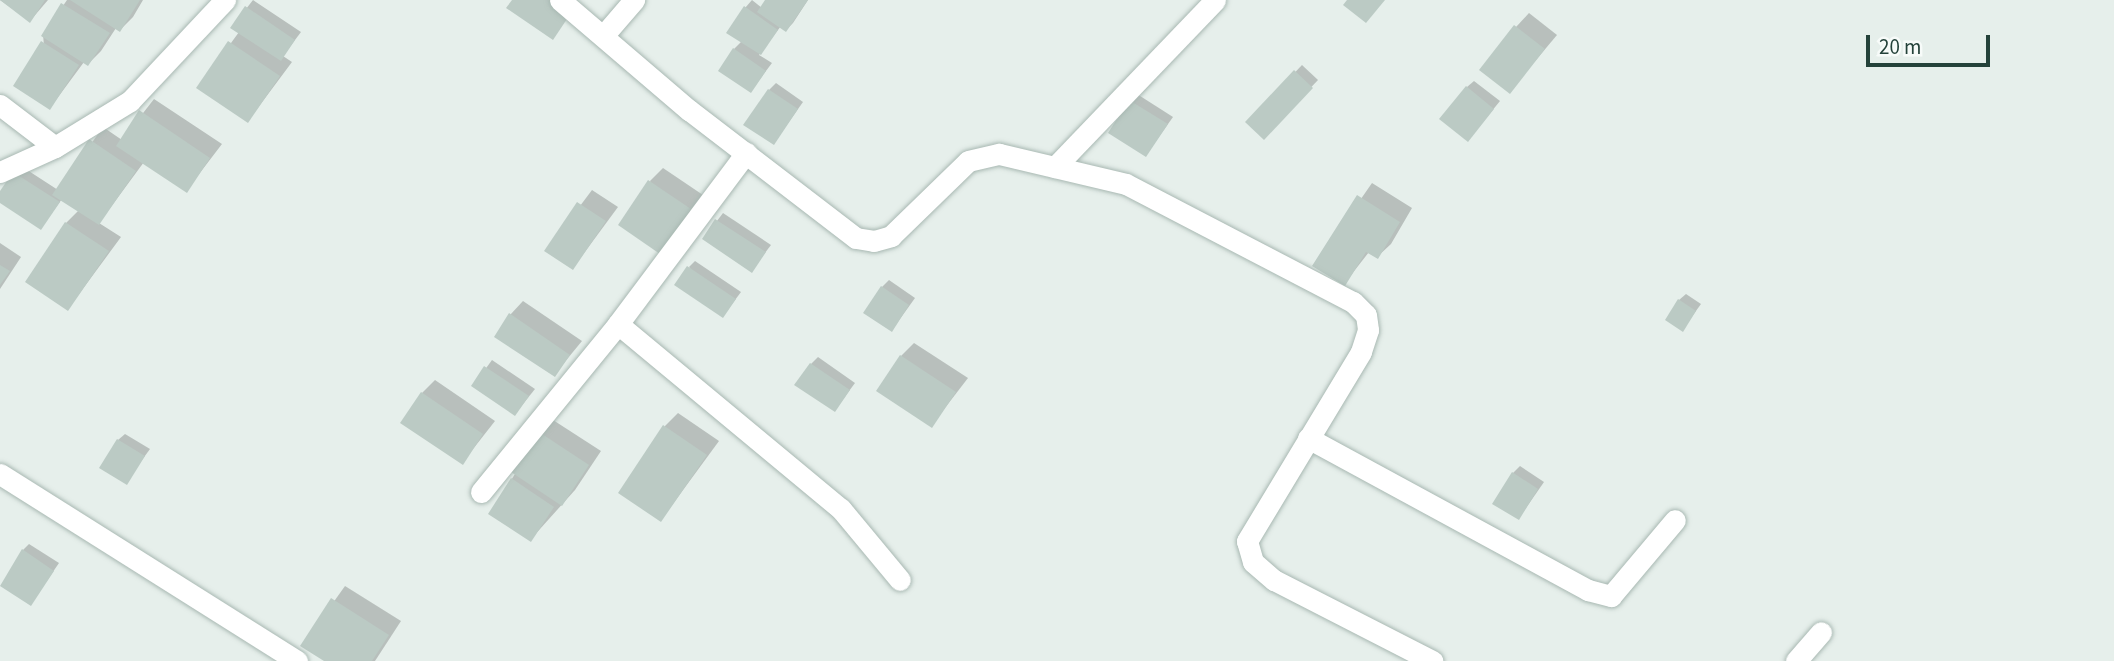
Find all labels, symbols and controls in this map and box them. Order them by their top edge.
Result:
scale bar [1869,21,1993,65]
text: 20 m [1879,32,1921,62]

